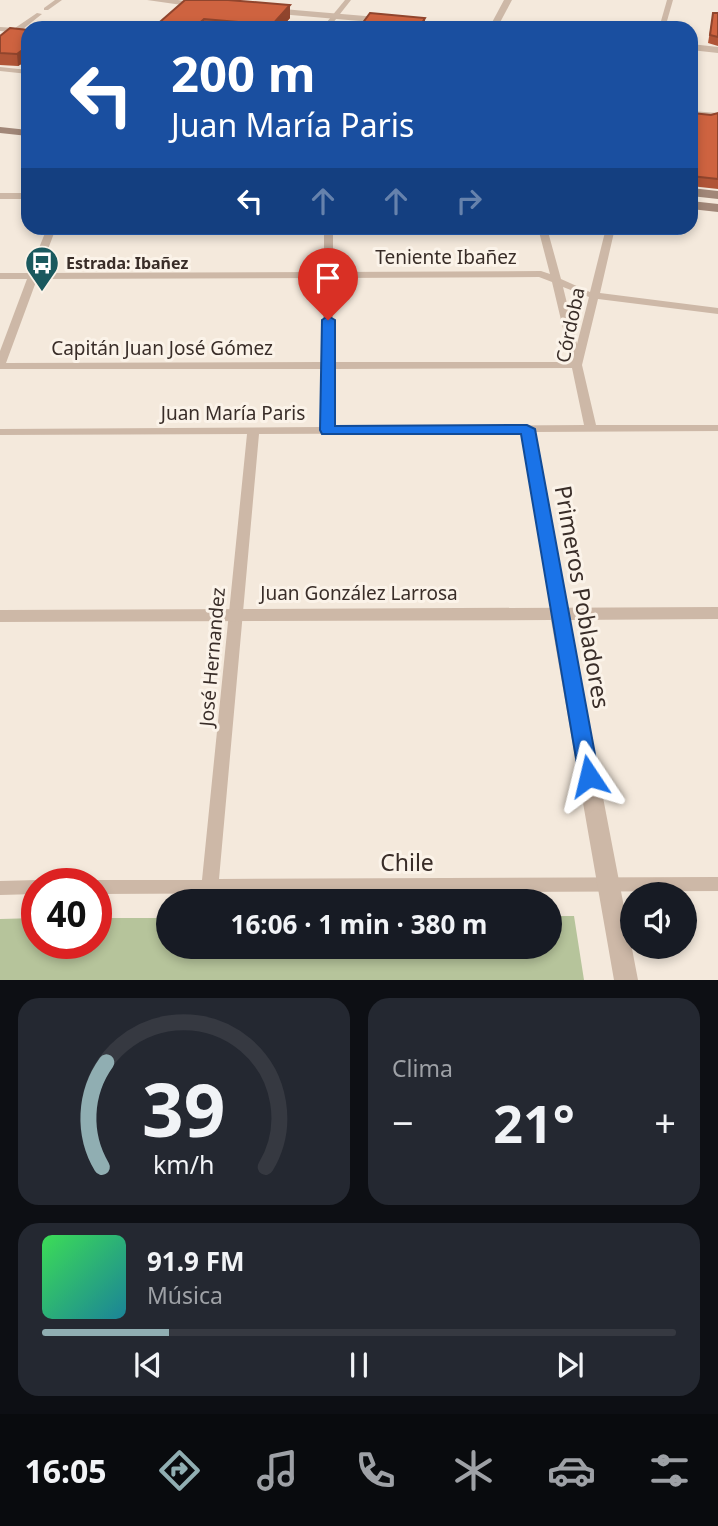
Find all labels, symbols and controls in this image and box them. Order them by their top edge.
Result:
text: 200 m [171,40,316,106]
icon: left [56,49,147,140]
text: Juan María Paris [171,103,414,146]
icon: left [231,182,269,220]
icon: ahead [304,182,342,220]
icon: ahead [377,182,415,220]
icon: right [450,182,488,220]
bus stop icon: Estrada: Ibañez [23,244,61,293]
street label: Teniente Ibañez [375,244,517,270]
pin [298,248,358,320]
place label: Estrada: Ibañez [66,252,188,274]
icon: arrive [309,259,347,297]
street label: Córdoba [549,285,591,365]
street label: Capitán Juan José Gómez [51,335,273,361]
street label: Juan María Paris [159,400,305,426]
street label: Primeros Pobladores [548,483,618,711]
street label: Juan González Larrosa [258,580,458,606]
street label: José Hernandez [193,586,231,730]
position arrow [552,739,626,813]
street label: Chile [380,846,434,878]
speed limit sign: 40 [21,868,112,959]
map controls [620,882,697,959]
button: sound [620,882,697,959]
text: 16:06 · 1 min · 380 m [231,906,487,942]
text: Clima [392,1052,453,1084]
text: 39 [142,1060,226,1159]
text: 21° [493,1087,575,1158]
text: − [392,1096,414,1148]
text: + [654,1096,676,1148]
text: km/h [153,1147,215,1181]
text: 91.9 FM [147,1243,244,1279]
text: Música [147,1279,223,1311]
icon: previous [129,1346,167,1384]
icon: pause [340,1346,378,1384]
icon: next [551,1346,589,1384]
icon: directions [155,1446,204,1495]
icon: music [253,1446,302,1495]
icon: phone [351,1446,400,1495]
icon: climate [449,1446,498,1495]
icon: car [547,1446,596,1495]
icon: filters [645,1446,694,1495]
text: 16:05 [24,1449,107,1492]

